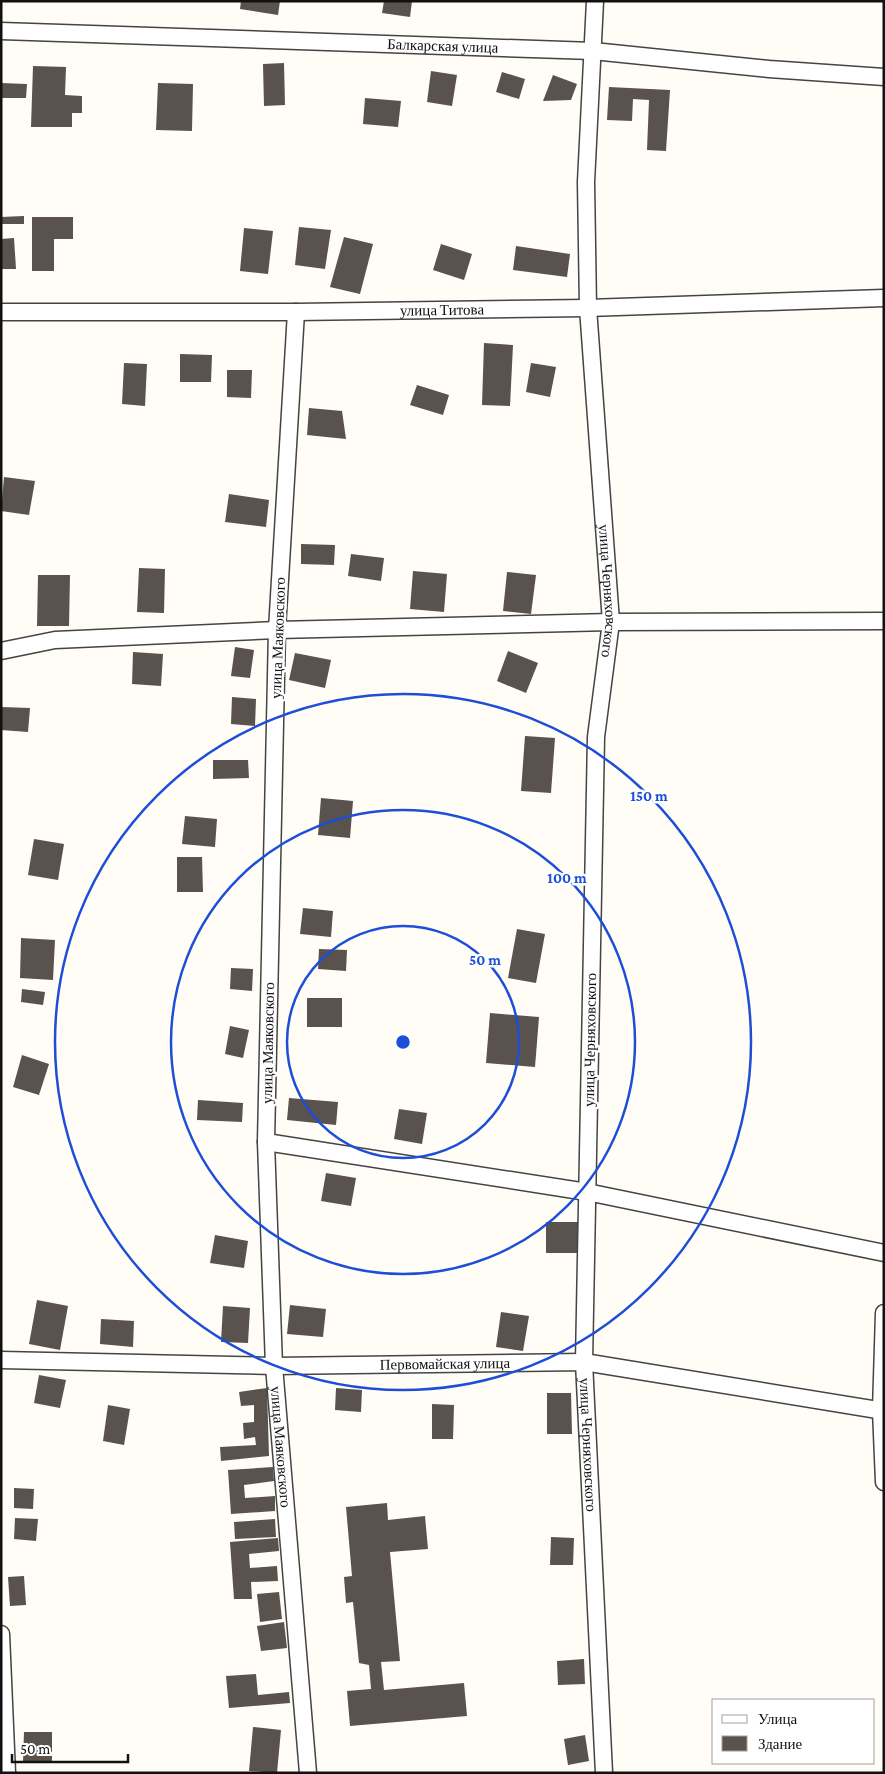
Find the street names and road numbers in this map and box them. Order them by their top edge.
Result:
street label: Балкарская улица [387,36,499,56]
street label: улица Титова [400,301,484,319]
street label: улица Черняховского [596,524,619,659]
street label: улица Маяковского [268,577,288,699]
street label: улица Черняховского [581,973,599,1107]
street label: улица Маяковского [259,982,277,1104]
street label: Первомайская улица [380,1355,511,1373]
street label: улица Черняховского [577,1377,599,1512]
street label: улица Маяковского [268,1386,294,1508]

